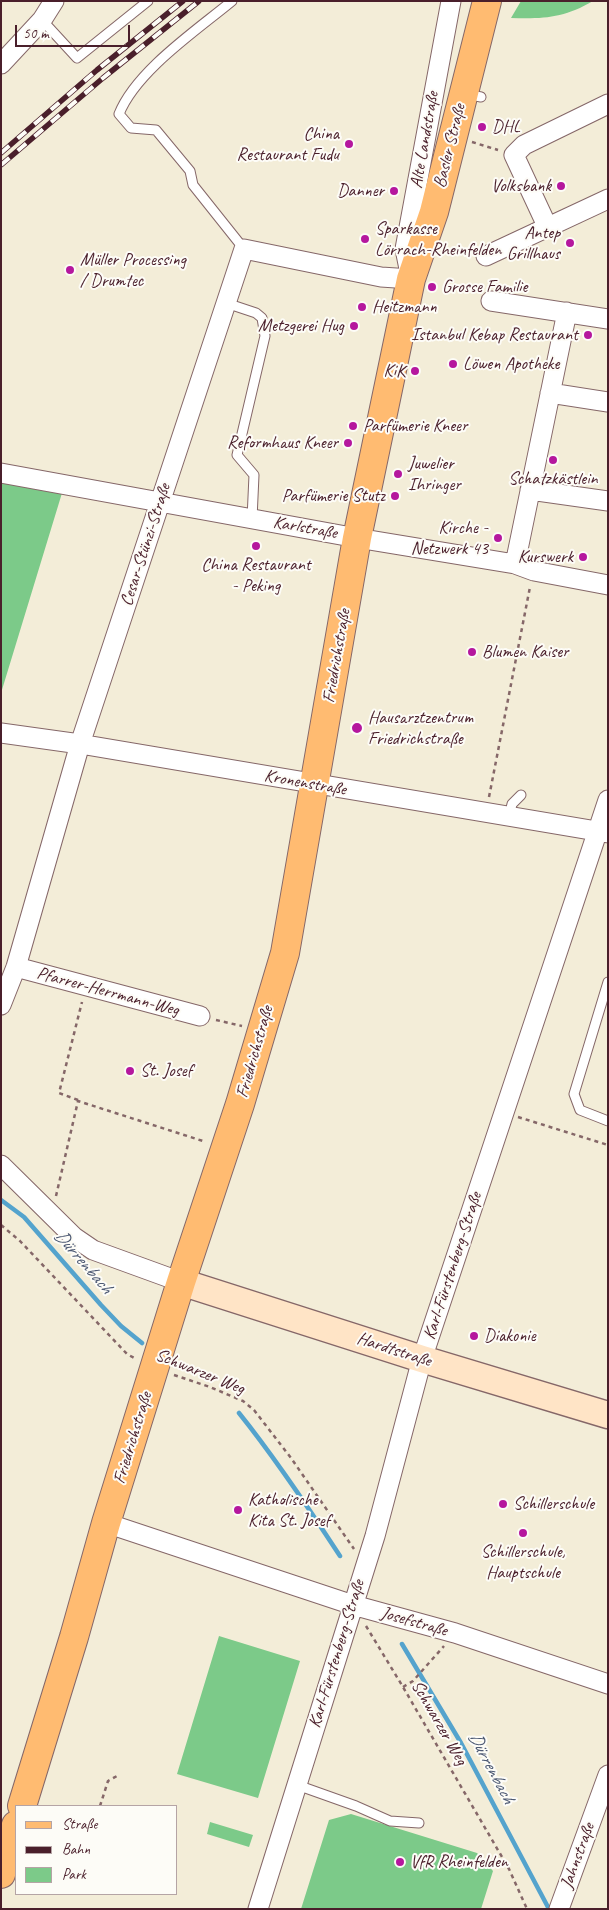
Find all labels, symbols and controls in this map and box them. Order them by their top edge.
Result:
scale bar [18,15,132,47]
text: 50 m [23,24,49,43]
street label: Alte Landstraße [406,90,444,190]
street label: Basler Straße [429,102,471,190]
place label: DHL [492,116,520,138]
marker: DHL [476,121,488,133]
place label: China Restaurant Fudu [237,123,339,166]
marker: China Restaurant Fudu [343,138,355,150]
place label: Volksbank [491,175,551,197]
place label: Danner [337,180,384,202]
marker: Volksbank [555,180,567,192]
marker: Danner [388,185,400,197]
place label: Sparkasse Lörrach-Rheinfelden [375,218,501,260]
place label: Antep Grillhaus [507,222,560,264]
marker: Sparkasse Lörrach-Rheinfelden [359,233,371,245]
marker: Antep Grillhaus [564,237,576,249]
place label: Müller Processing / Drumtec [80,249,186,292]
marker: Müller Processing / Drumtec [64,264,76,276]
place label: Grosse Familie [442,276,527,298]
marker: Grosse Familie [426,281,438,293]
place label: Heitzmann [372,296,437,318]
marker: Heitzmann [356,301,368,313]
place label: Metzgerei Hug [258,315,344,337]
marker: Metzgerei Hug [348,320,360,332]
place label: Istanbul Kebap Restaurant [411,324,578,346]
marker: Istanbul Kebap Restaurant [582,329,594,341]
place label: Löwen Apotheke [463,353,559,375]
marker: Löwen Apotheke [447,358,459,370]
place label: KiK [384,360,405,382]
marker: KiK [409,365,421,377]
place label: Parfümerie Kneer [363,415,467,437]
marker: Parfümerie Kneer [347,420,359,432]
place label: Reformhaus Kneer [227,432,338,454]
marker: Reformhaus Kneer [342,437,354,449]
place label: Juwelier Ihringer [408,453,461,496]
marker: Schatzkästlein [547,454,559,466]
marker: Juwelier Ihringer [392,468,404,480]
place label: Schatzkästlein [508,468,598,490]
street label: Cesar-Stünzi-Straße [116,481,176,609]
place label: Parfümerie Stutz [282,485,385,507]
marker: Parfümerie Stutz [389,490,401,502]
street label: Karlstraße [271,512,339,544]
place label: Kirche - Netzwerk 43 [411,517,488,560]
marker: Kirche - Netzwerk 43 [492,532,504,544]
marker: China Restaurant - Peking [250,540,262,552]
place label: Kurswerk [518,546,573,568]
marker: Kurswerk [577,551,589,563]
place label: China Restaurant - Peking [201,554,311,596]
street label: Friedrichstraße [318,607,356,705]
place label: Blumen Kaiser [482,641,569,663]
marker: Blumen Kaiser [466,646,478,658]
place label: Hausarztzentrum Friedrichstraße [368,707,473,750]
marker: Hausarztzentrum Friedrichstraße [350,721,364,735]
street label: Kronenstraße [262,765,348,801]
street label: Pfarrer-Herrmann-Weg [35,963,181,1021]
street label: Friedrichstraße [232,1003,278,1101]
place label: St. Josef [140,1060,192,1082]
marker: St. Josef [124,1065,136,1077]
street label: Karl-Fürstenberg-Straße [419,1190,487,1342]
water label: Dürrenbach [49,1225,117,1299]
place label: Diakonie [484,1325,535,1347]
street label: Hardtstraße [354,1328,434,1372]
marker: Diakonie [468,1330,480,1342]
street label: Schwarzer Weg [152,1344,248,1400]
street label: Friedrichstraße [109,1390,157,1486]
place label: Katholische Kita St. Josef [248,1489,330,1532]
place label: Schillerschule [513,1493,594,1515]
marker: Schillerschule [497,1498,509,1510]
marker: Katholische Kita St. Josef [232,1504,244,1516]
marker: Schillerschule, Hauptschule [517,1527,529,1539]
place label: Schillerschule, Hauptschule [481,1541,565,1584]
street label: Karl-Fürstenberg-Straße [304,1577,370,1731]
street label: Josefstraße [378,1602,450,1642]
street label: Schwarzer Weg [406,1677,472,1769]
water label: Dürrenbach [463,1728,519,1808]
legend [15,1805,178,1895]
text: Straße [62,1815,97,1834]
street label: Jahnstraße [556,1820,600,1892]
text: Bahn [62,1840,90,1859]
place label: VfR Rheinfelden [410,1851,508,1873]
marker: VfR Rheinfelden [394,1856,406,1868]
text: Park [62,1865,86,1884]

